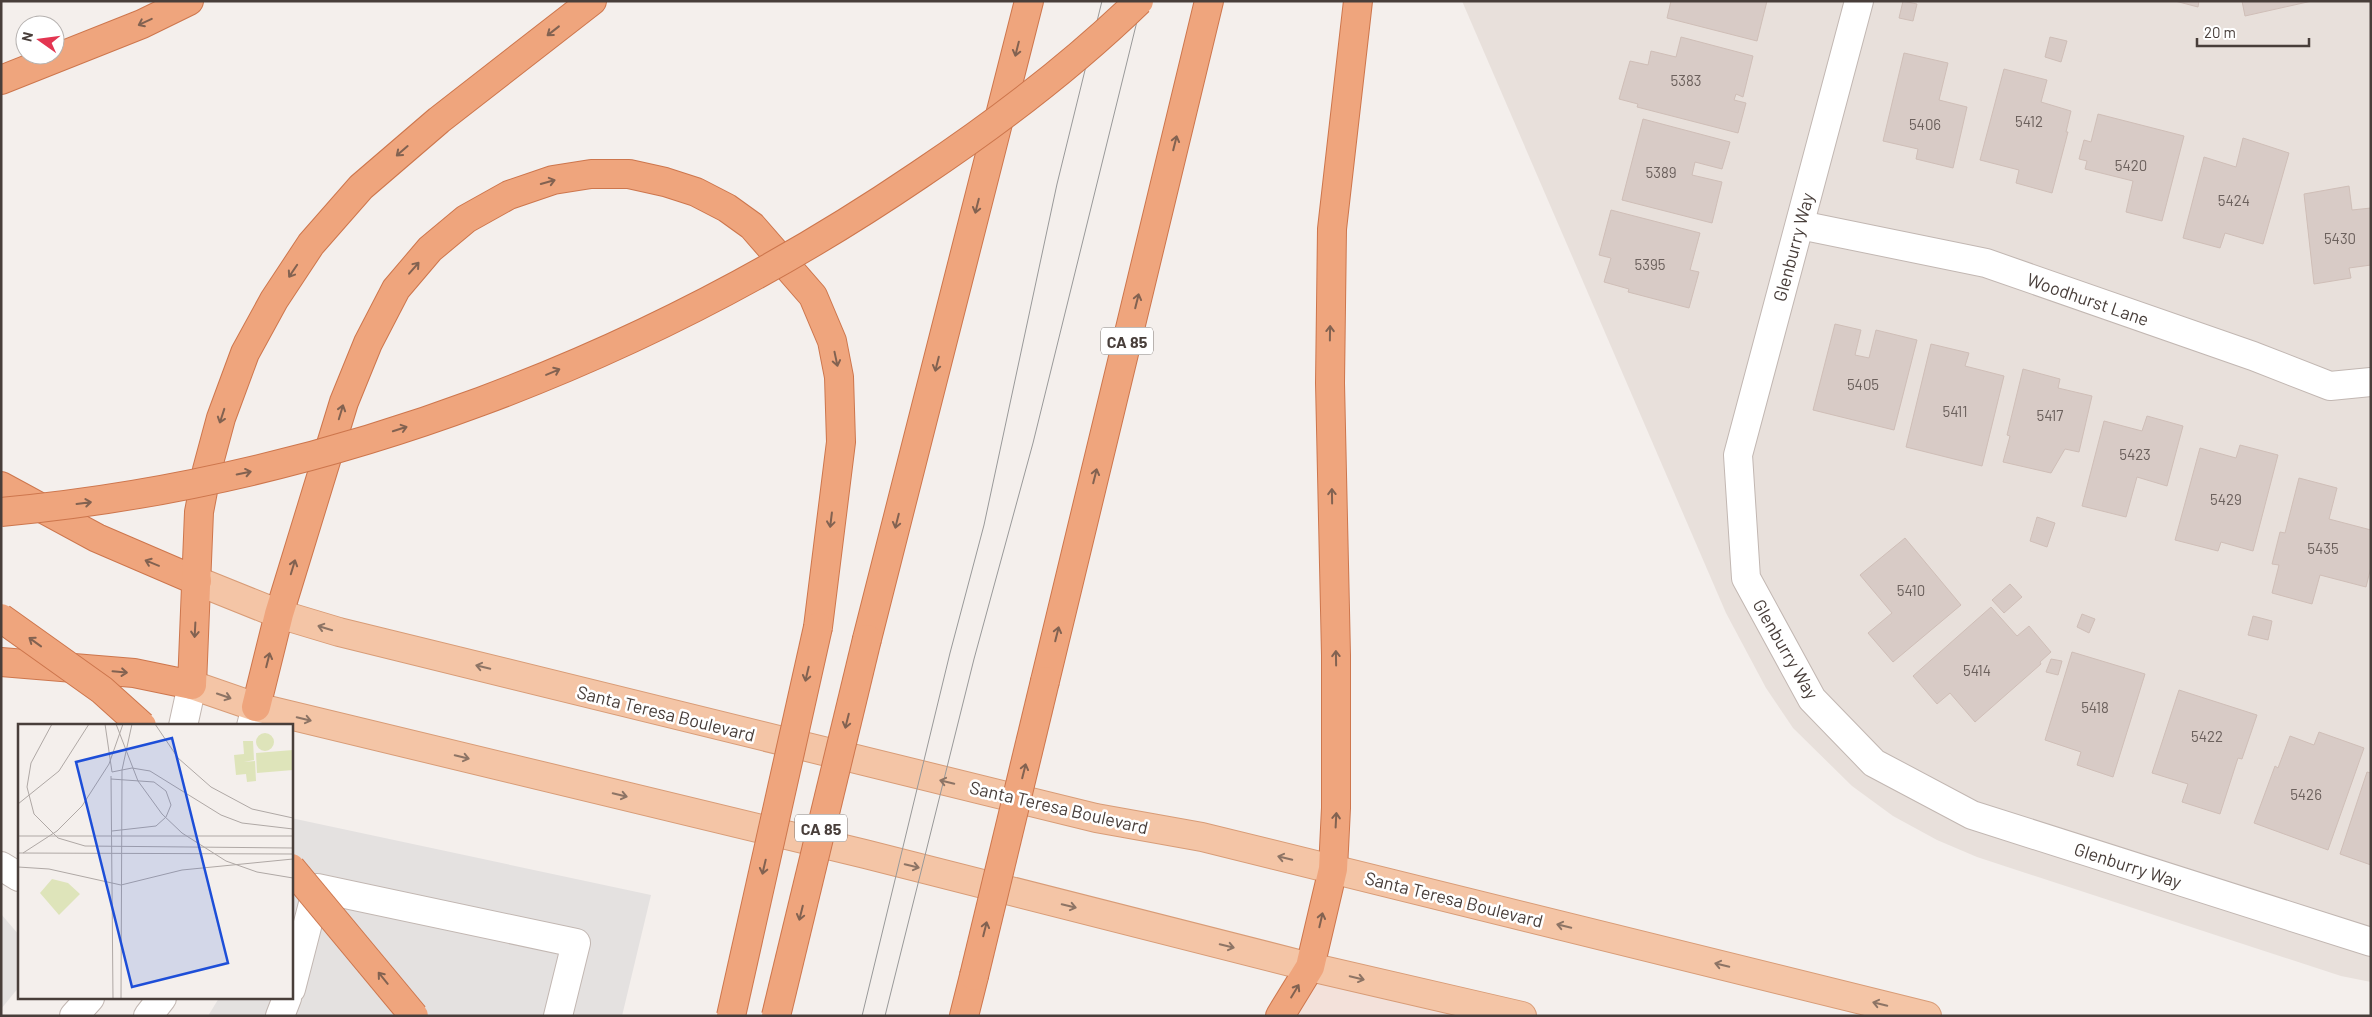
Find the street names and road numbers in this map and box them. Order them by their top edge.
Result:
street label: Glenburry Way [1768,190,1818,304]
street label: Woodhurst Lane [2024,268,2152,330]
road number: CA 85 [1101,328,1153,354]
street label: Glenburry Way [1749,595,1823,703]
street label: Santa Teresa Boulevard [575,680,757,746]
street label: Santa Teresa Boulevard [967,776,1151,838]
road number: CA 85 [795,814,847,841]
street label: Glenburry Way [2071,837,2185,893]
street label: Santa Teresa Boulevard [1363,866,1545,932]

